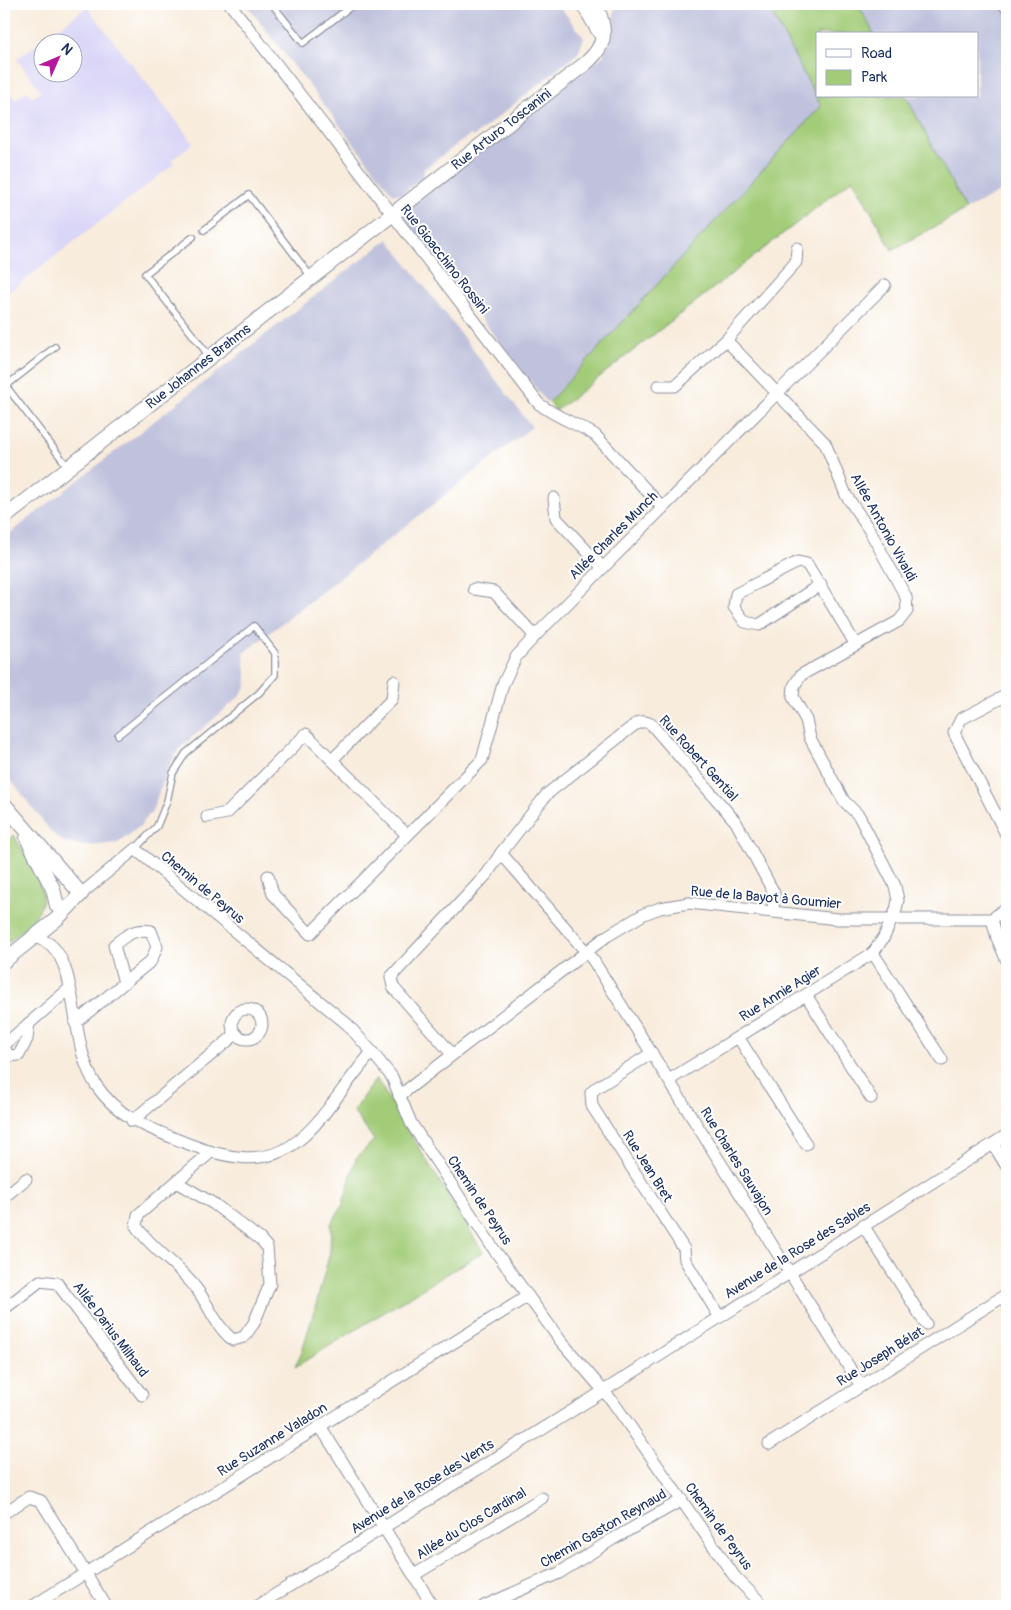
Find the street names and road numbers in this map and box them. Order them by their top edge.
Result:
street label: Rue Arturo Toscanini [448,85,555,174]
street label: Rue Gioacchino Rossini [397,201,493,318]
street label: Rue Johannes Brahms [142,320,255,413]
street label: Allée Antonio Vivaldi [847,470,921,585]
street label: Allée Charles Munch [566,488,661,583]
street label: Rue Robert Gential [656,712,742,805]
street label: Chemin de Peyrus [158,848,248,928]
street label: Rue de la Bayot à Goumier [690,882,842,913]
street label: Rue Annie Agier [736,962,824,1025]
street label: Rue Charles Sauvajon [696,1104,777,1218]
street label: Rue Jean Bret [619,1127,676,1205]
street label: Chemin de Peyrus [444,1153,516,1249]
street label: Avenue de la Rose des Sables [721,1198,874,1302]
street label: Allée Darius Milhaud [69,1278,152,1380]
street label: Rue Joseph Bélat [834,1323,927,1390]
street label: Rue Suzanne Valadon [214,1399,330,1480]
street label: Avenue de la Rose des Vents [348,1435,498,1538]
street label: Chemin de Peyrus [681,1479,756,1574]
street label: Allée du Clos Cardinal [413,1484,530,1563]
street label: Chemin Gaston Reynaud [537,1485,669,1571]

